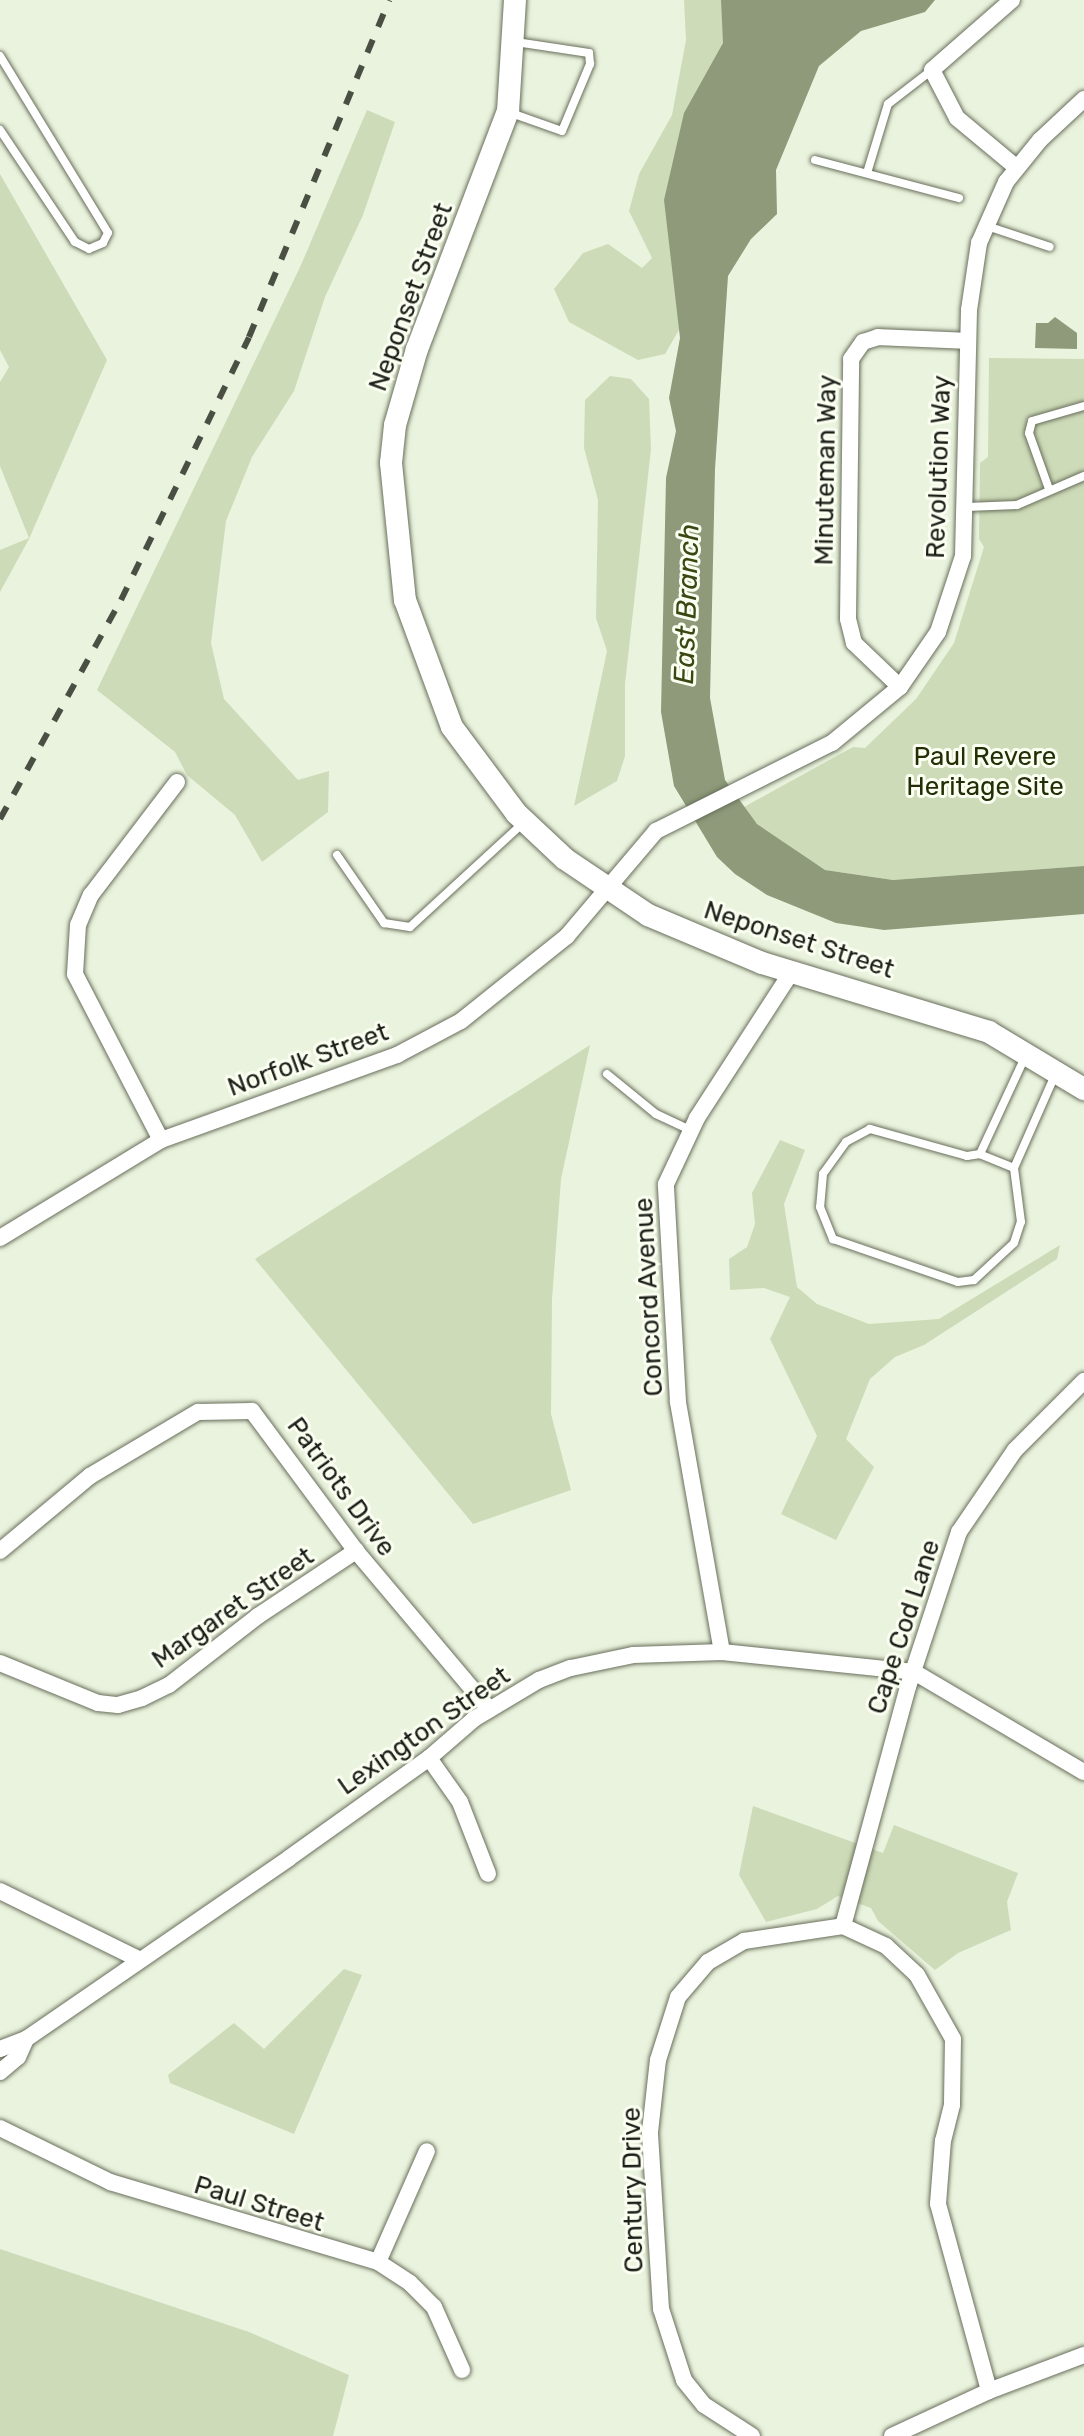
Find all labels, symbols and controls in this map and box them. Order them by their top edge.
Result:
street label: Neponset Street [362,199,460,395]
street label: Minuteman Way [809,374,843,566]
street label: Revolution Way [920,375,958,559]
water label: East Branch [667,523,707,685]
park label: Paul Revere Heritage Site [906,741,1064,802]
street label: Neponset Street [700,895,898,985]
street label: Norfolk Street [223,1016,393,1104]
street label: Concord Avenue [628,1196,670,1398]
street label: Patriots Drive [280,1411,402,1563]
street label: Cape Cod Lane [861,1536,947,1718]
street label: Margaret Street [146,1541,320,1675]
street label: Lexington Street [332,1660,516,1802]
street label: Century Drive [616,2107,650,2273]
street label: Paul Street [190,2169,328,2239]

